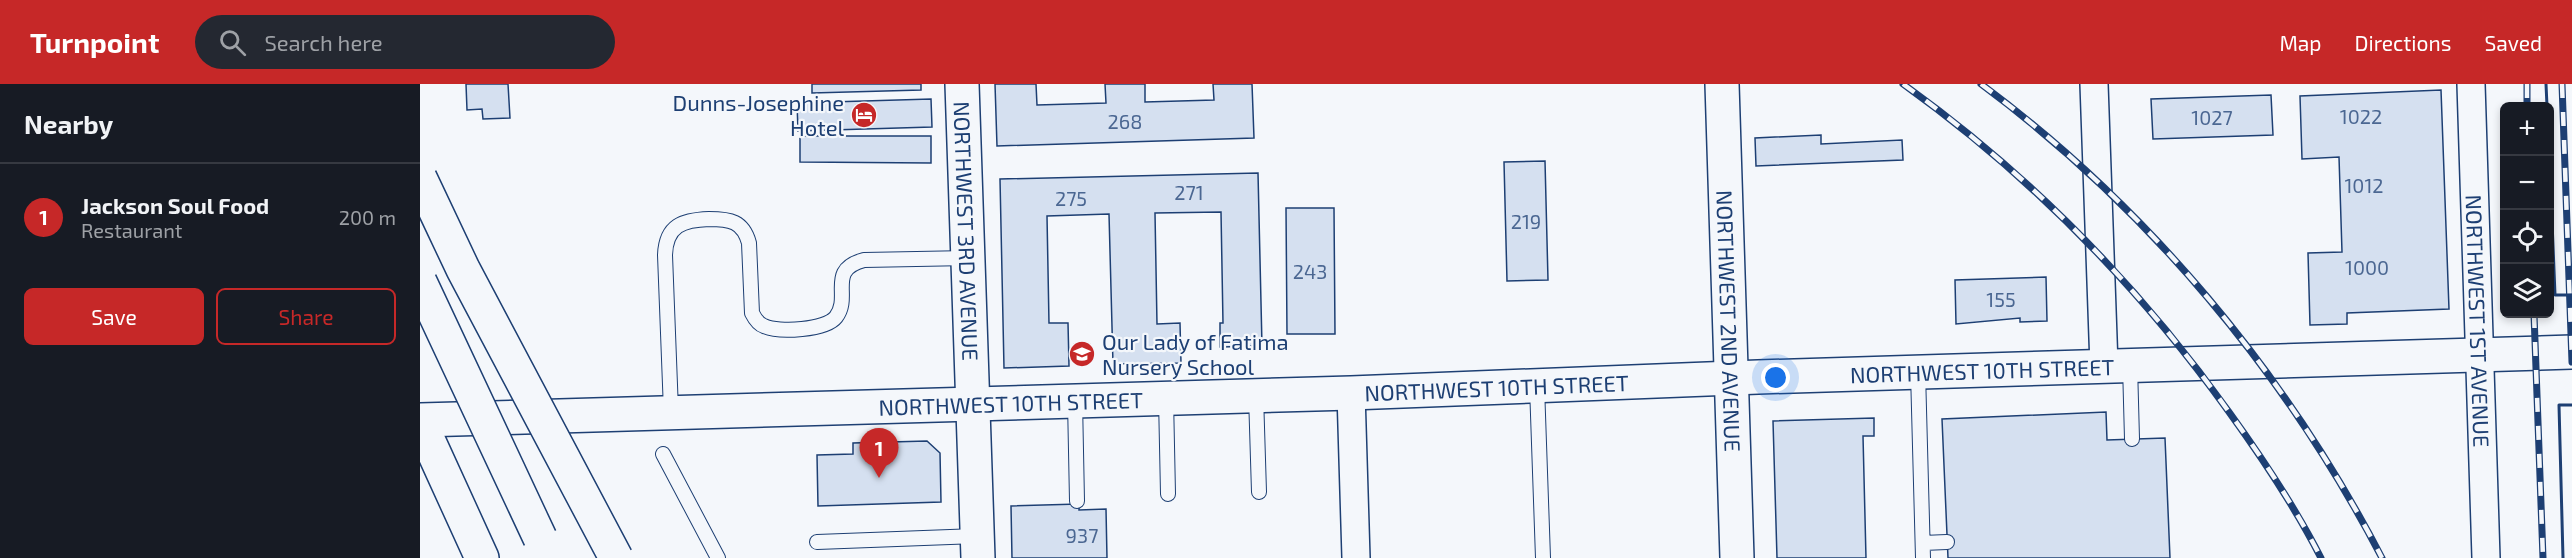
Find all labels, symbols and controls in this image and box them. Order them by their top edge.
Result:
search box [195,15,615,69]
text: Turnpoint [30,25,159,59]
icon: search [216,26,249,59]
text: Search here [264,29,383,55]
text: Map [2279,30,2322,55]
text: Directions [2355,30,2451,55]
text: Saved [2484,30,2542,55]
place label: Dunns-Josephine Hotel [673,89,844,140]
hotel icon: Dunns-Josephine Hotel [849,100,879,130]
street label: NORTHWEST 3RD AVENUE [950,101,984,361]
map controls [2500,102,2554,318]
button: + [2500,102,2554,156]
house number: 1022 [2340,104,2382,128]
house number: 1027 [2191,105,2233,129]
text: Nearby [24,108,113,139]
house number: 268 [1108,109,1142,133]
button: − [2500,156,2554,210]
house number: 1012 [2344,173,2384,197]
house number: 271 [1174,180,1204,204]
house number: 275 [1055,186,1087,210]
street label: NORTHWEST 2ND AVENUE [1712,190,1747,452]
text: Jackson Soul Food [81,192,269,218]
street label: NORTHWEST 1ST AVENUE [2462,194,2495,448]
text: 1 [39,205,48,229]
text: 200 m [339,205,396,229]
house number: 219 [1511,209,1541,233]
button: locate [2500,210,2554,264]
text: Restaurant [81,218,182,242]
house number: 1000 [2345,255,2389,279]
house number: 243 [1293,259,1327,283]
button: layers [2500,264,2554,318]
house number: 155 [1986,287,2016,311]
button: Save [24,288,204,345]
button: Share [216,288,396,345]
place label: Our Lady of Fatima Nursery School [1102,328,1289,379]
school or university icon: Our Lady of Fatima Nursery School [1067,339,1097,369]
street label: NORTHWEST 10TH STREET [1850,353,2115,387]
your location [1761,363,1790,392]
street label: NORTHWEST 10TH STREET [1364,369,1629,405]
street label: NORTHWEST 10TH STREET [878,386,1144,420]
pin: 1 [860,428,898,478]
house number: 937 [1066,523,1098,547]

